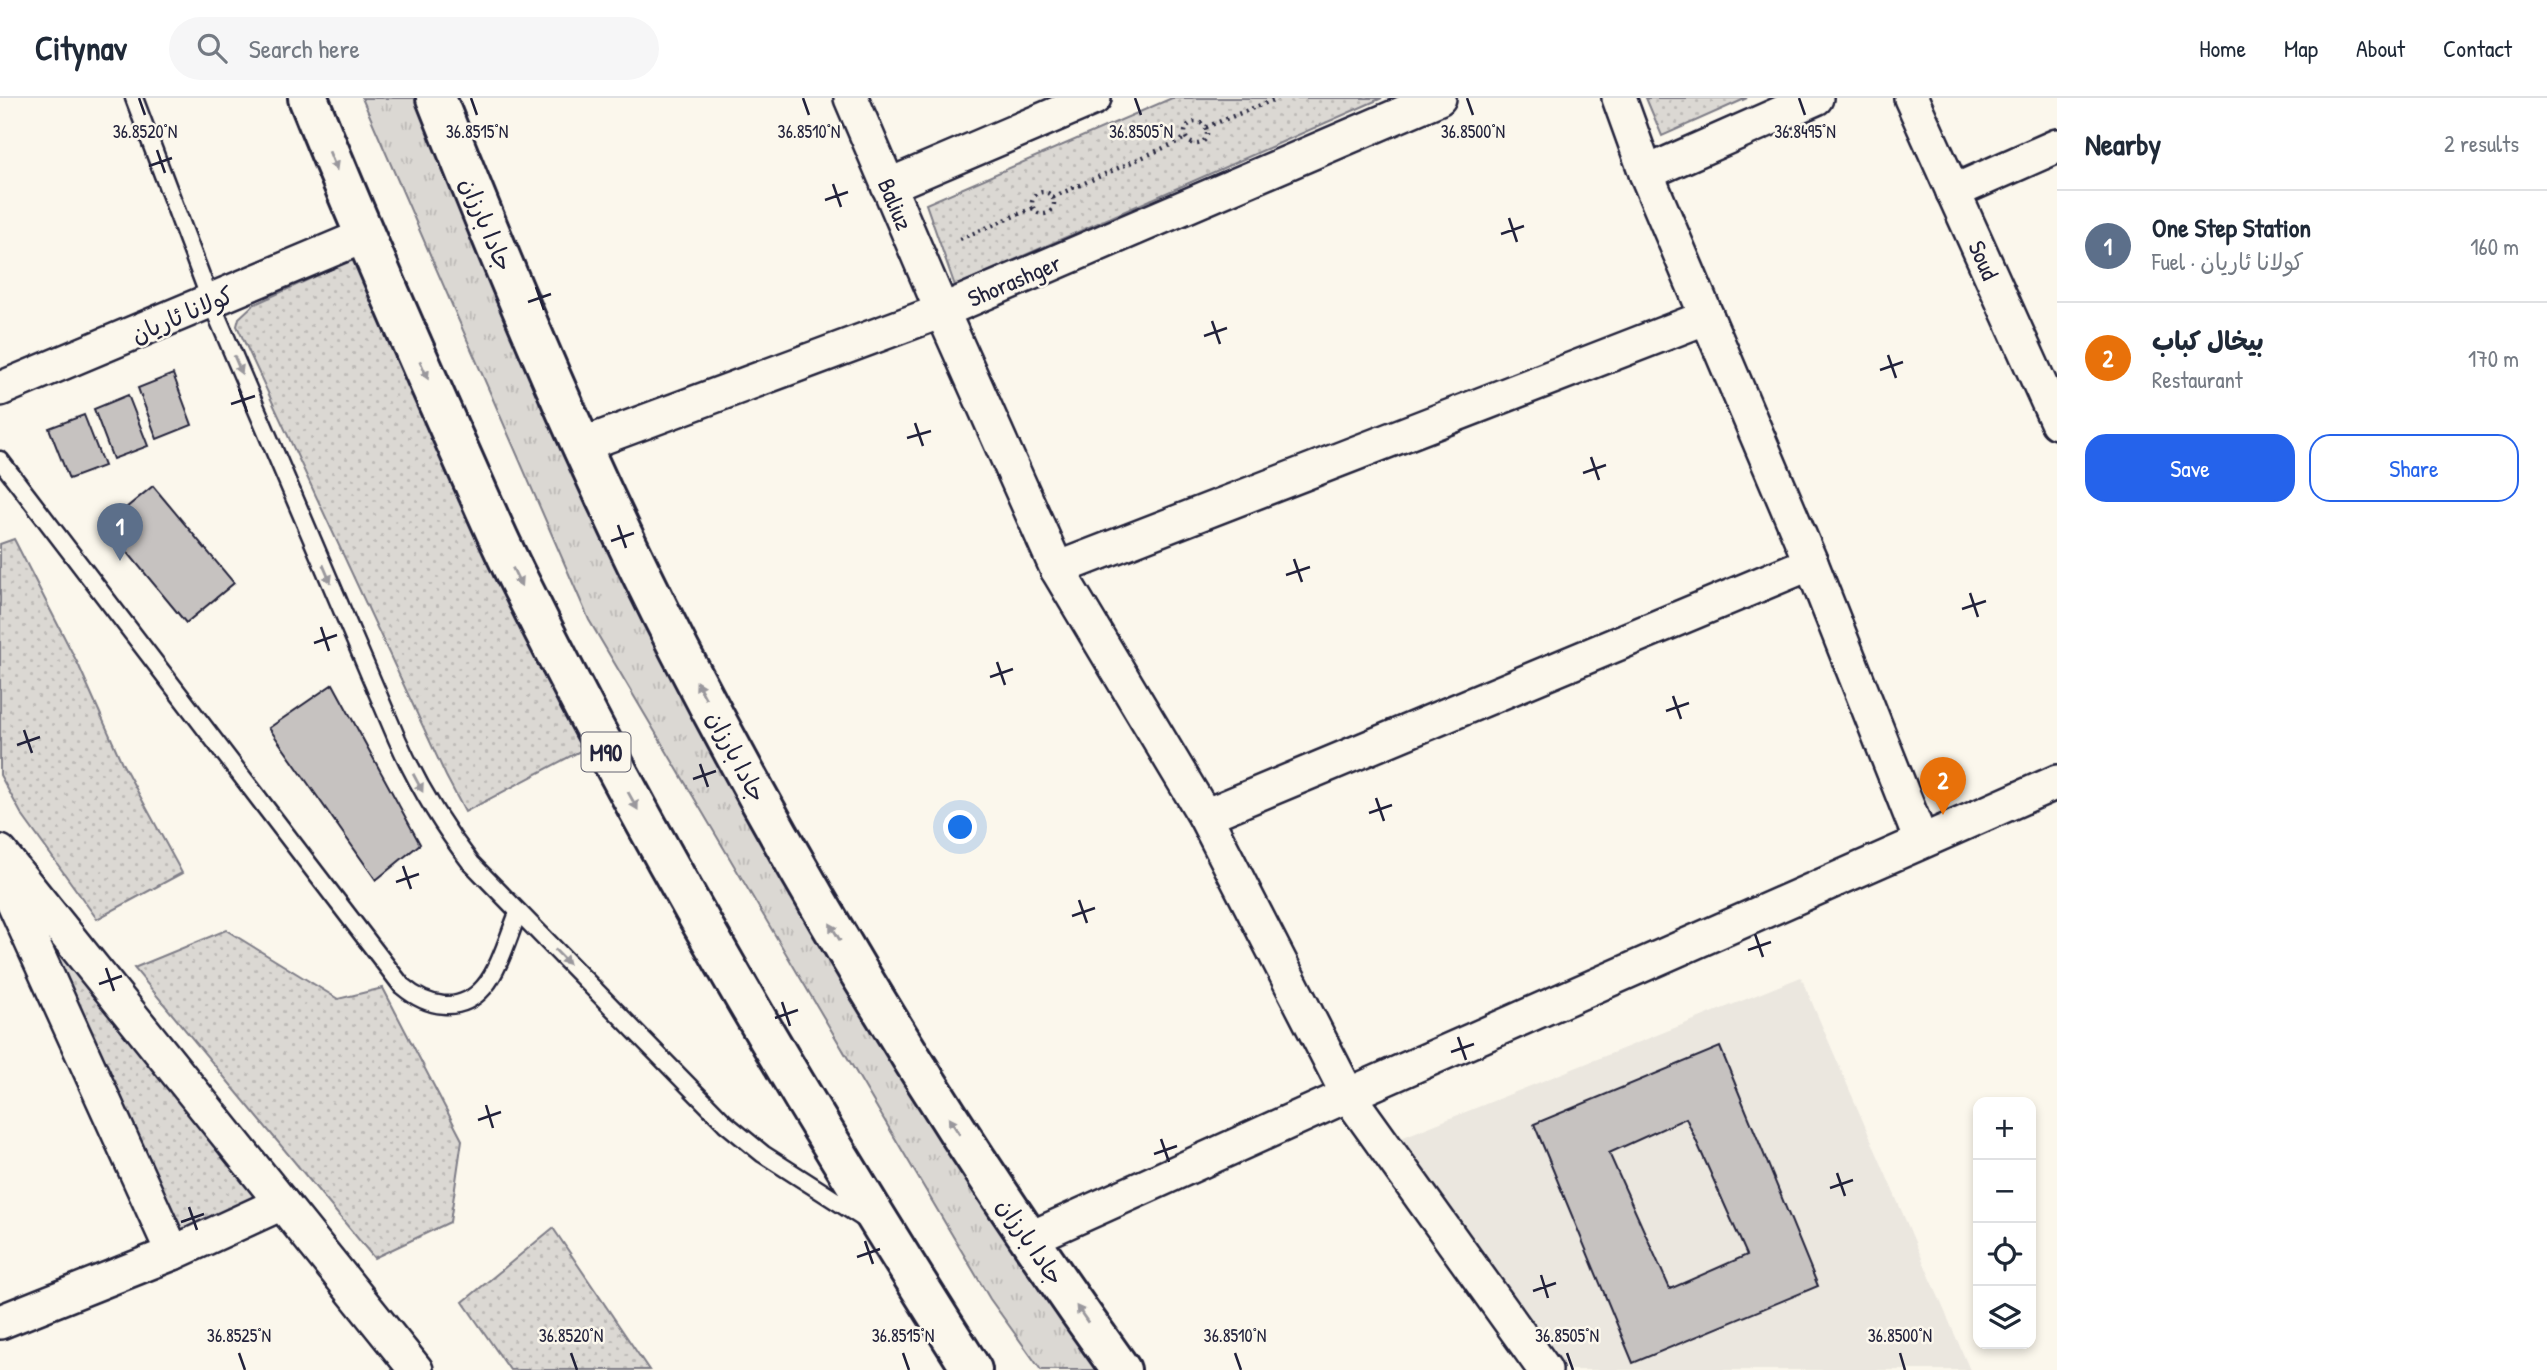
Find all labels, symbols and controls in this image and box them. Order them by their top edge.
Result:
search box [169,17,659,80]
text: Citynav [35,26,127,70]
icon: search [193,29,231,67]
text: Search here [249,31,360,66]
text: Home [2199,32,2246,64]
text: Map [2284,32,2318,64]
text: About [2356,32,2405,64]
text: Contact [2443,32,2512,64]
text: 36.8520°N [113,119,177,144]
text: 36.8515°N [446,119,508,144]
text: 36.8510°N [778,119,840,144]
text: 36.8505°N [1109,119,1173,144]
text: 36.8500°N [1441,119,1505,144]
text: 36.8495°N [1774,119,1836,144]
text: Nearby [2085,124,2161,164]
text: 2 results [2444,128,2519,159]
one-way arrow [328,151,339,172]
street label: جادا بارزان [453,172,521,276]
street label: Baliuz [871,173,921,235]
text: One Step Station [2152,210,2311,245]
text: 1 [2104,231,2112,262]
text: 160 m [2470,231,2519,262]
street label: Soud [1961,235,2007,285]
street label: Shorashger [963,246,1065,314]
text: Fuel · كولانا ئاريان [2152,246,2304,277]
street label: كولانا ئاريان [126,278,238,350]
text: بيخال كباب [2152,323,2264,358]
text: 2 [2103,343,2113,374]
text: 170 m [2468,343,2519,374]
one-way arrow [233,354,244,375]
one-way arrow [418,360,430,380]
text: Restaurant [2152,364,2243,395]
button: Save [2085,434,2295,502]
button: Share [2309,434,2519,502]
pin: 1 [97,503,143,561]
one-way arrow [321,564,333,584]
one-way arrow [512,567,523,588]
one-way arrow [696,680,707,700]
street label: جادا بارزان [700,705,774,807]
road number: M90 [582,732,630,772]
pin: 2 [1920,757,1966,815]
one-way arrow [412,773,424,792]
one-way arrow [628,791,639,811]
your location [943,810,977,844]
one-way arrow [829,923,841,942]
one-way arrow [553,949,570,966]
map controls [1973,1097,2036,1349]
button: + [1973,1097,2036,1160]
one-way arrow [947,1117,961,1135]
button: − [1973,1160,2036,1223]
street label: جادا بارزان [990,1191,1072,1291]
button: locate [1973,1223,2036,1286]
button: layers [1973,1286,2036,1349]
one-way arrow [1075,1305,1089,1323]
text: 36.8525°N [207,1323,271,1348]
text: 36.8520°N [539,1323,603,1348]
text: 36.8515°N [872,1323,934,1348]
text: 36.8510°N [1204,1323,1266,1348]
text: 36.8505°N [1535,1323,1599,1348]
text: 36.8500°N [1868,1323,1932,1348]

